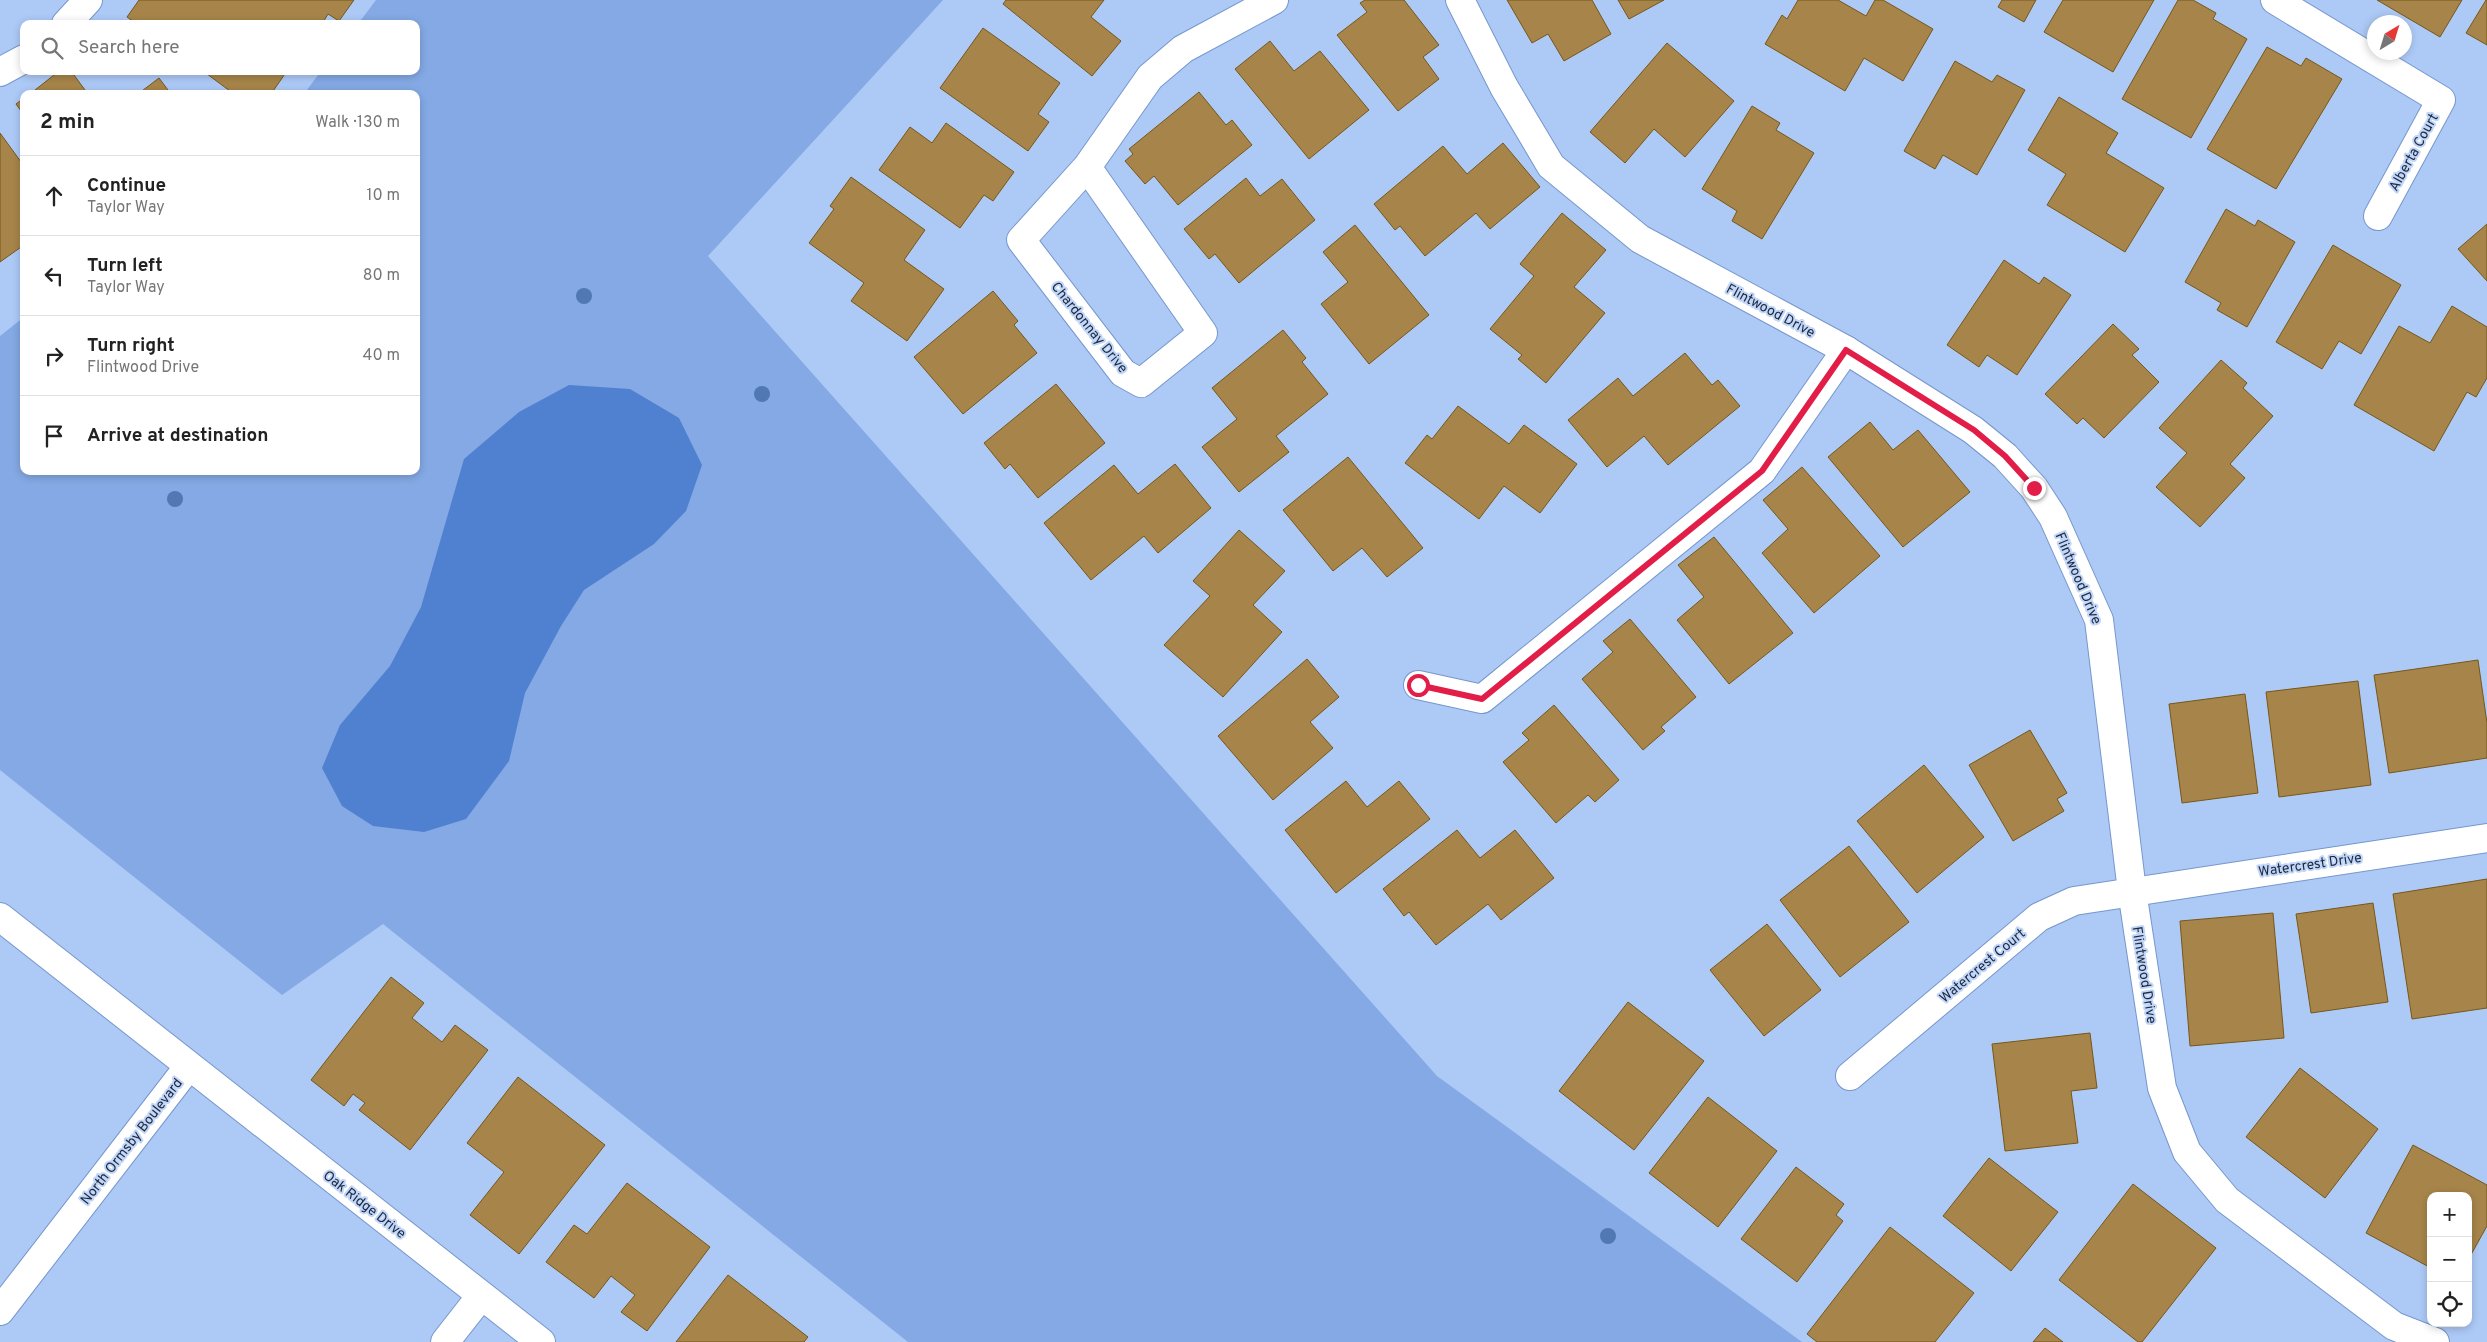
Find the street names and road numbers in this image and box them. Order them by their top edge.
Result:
street label: Alberta Court [2386,111,2443,195]
street label: Chardonnay Drive [1047,279,1131,377]
street label: Flintwood Drive [1723,281,1818,342]
street label: Flintwood Drive [2051,530,2105,627]
street label: Watercrest Drive [2257,850,2363,881]
street label: Watercrest Court [1937,925,2029,1007]
street label: Flintwood Drive [2127,925,2160,1025]
street label: North Ormsby Boulevard [78,1075,187,1208]
street label: Oak Ridge Drive [319,1168,409,1243]

